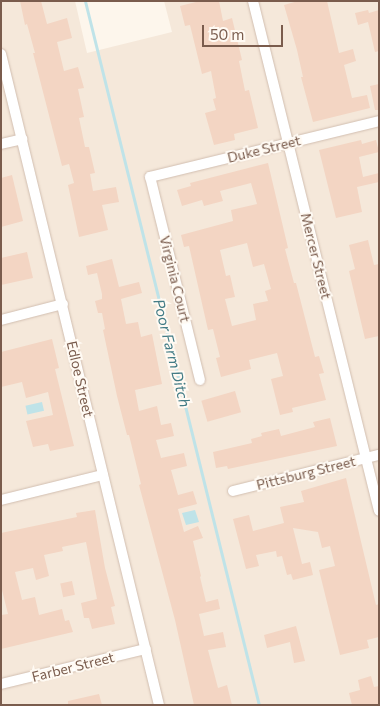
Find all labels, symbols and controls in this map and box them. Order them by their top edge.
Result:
scale bar [205,15,286,47]
text: 50 m [210,25,244,43]
street label: Duke Street [226,132,302,166]
street label: Mercer Street [297,211,335,301]
street label: Virginia Court [156,234,194,324]
water label: Poor Farm Ditch [150,297,194,409]
street label: Edloe Street [63,339,97,419]
street label: Pittsburg Street [255,453,357,493]
street label: Farber Street [30,649,116,685]

